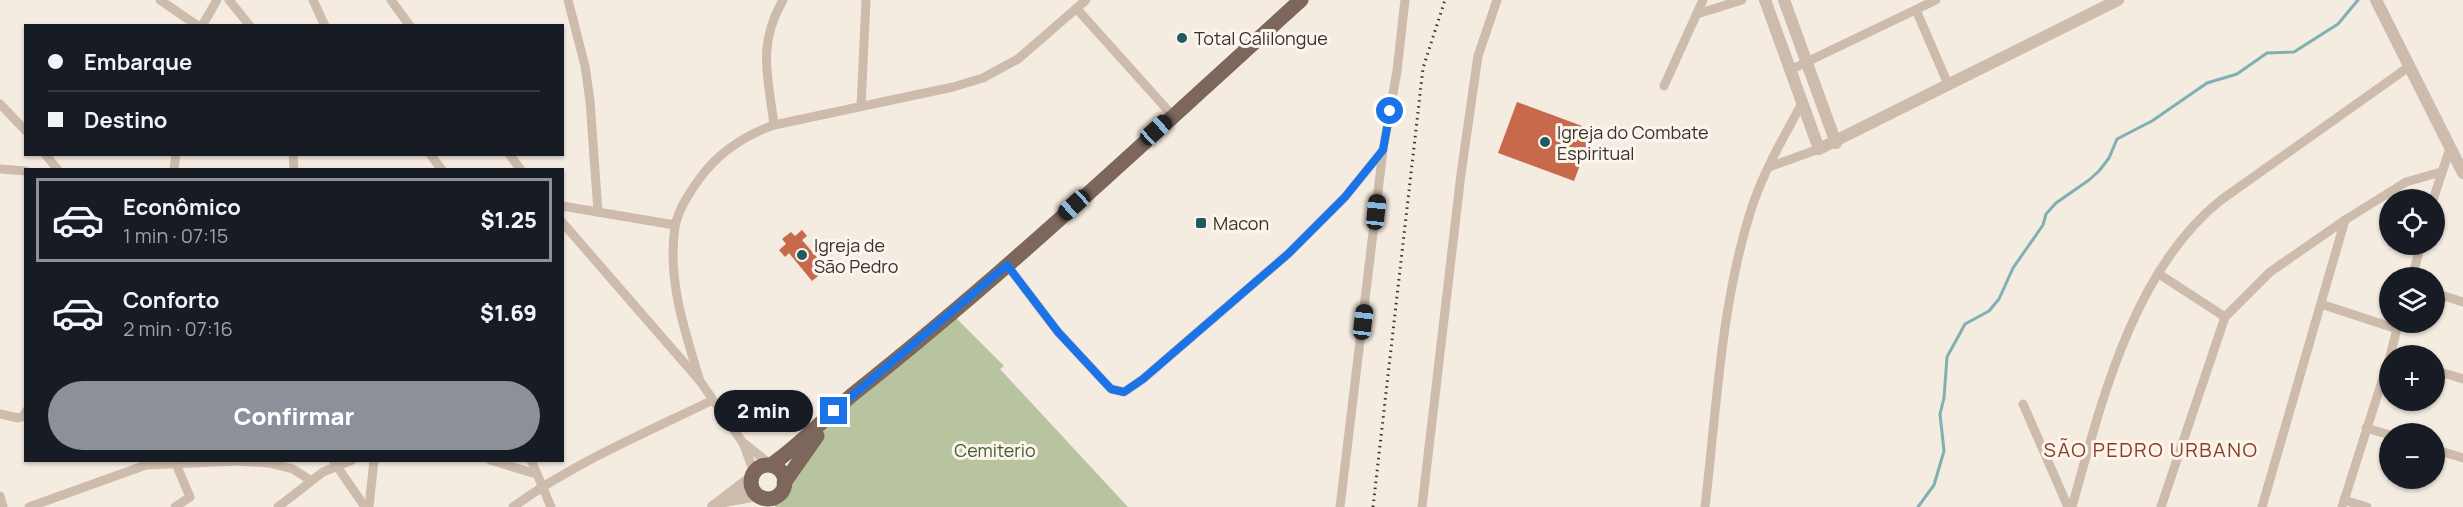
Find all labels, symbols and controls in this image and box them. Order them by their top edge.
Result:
place label: Total Calilongue [1194,26,1328,50]
marker: Total Calilongue [1175,31,1189,45]
text: Embarque [84,47,192,77]
route start [1376,97,1403,124]
text: Destino [84,105,167,135]
car [1137,111,1175,149]
place label: Igreja do Combate Espiritual [1557,120,1709,165]
marker: Igreja do Combate Espiritual [1538,135,1552,149]
car [1055,186,1093,224]
map controls [2379,189,2445,489]
button: locate [2379,189,2445,255]
text: Econômico [123,192,241,222]
icon: car [51,193,105,247]
car [1365,193,1387,231]
text: $1.25 [481,205,537,235]
place label: Macon [1213,211,1269,235]
marker: Macon [1194,216,1208,230]
text: 1 min · 07:15 [123,222,228,249]
place label: Igreja de São Pedro [814,233,898,278]
marker: Igreja de São Pedro [795,248,809,262]
button: layers [2379,267,2445,333]
text: Conforto [123,285,219,315]
icon: car [51,286,105,340]
text: $1.69 [480,298,537,328]
car [1352,303,1374,341]
text: 2 min · 07:16 [123,315,233,342]
button: + [2379,345,2445,411]
button: Confirmar [48,381,540,450]
callout: 2 min [714,390,813,432]
text: 2 min [737,397,790,424]
route end [820,397,847,424]
button: − [2379,423,2445,489]
district label: SÃO PEDRO URBANO [2044,436,2258,463]
park label: Cemiterio [954,438,1036,462]

